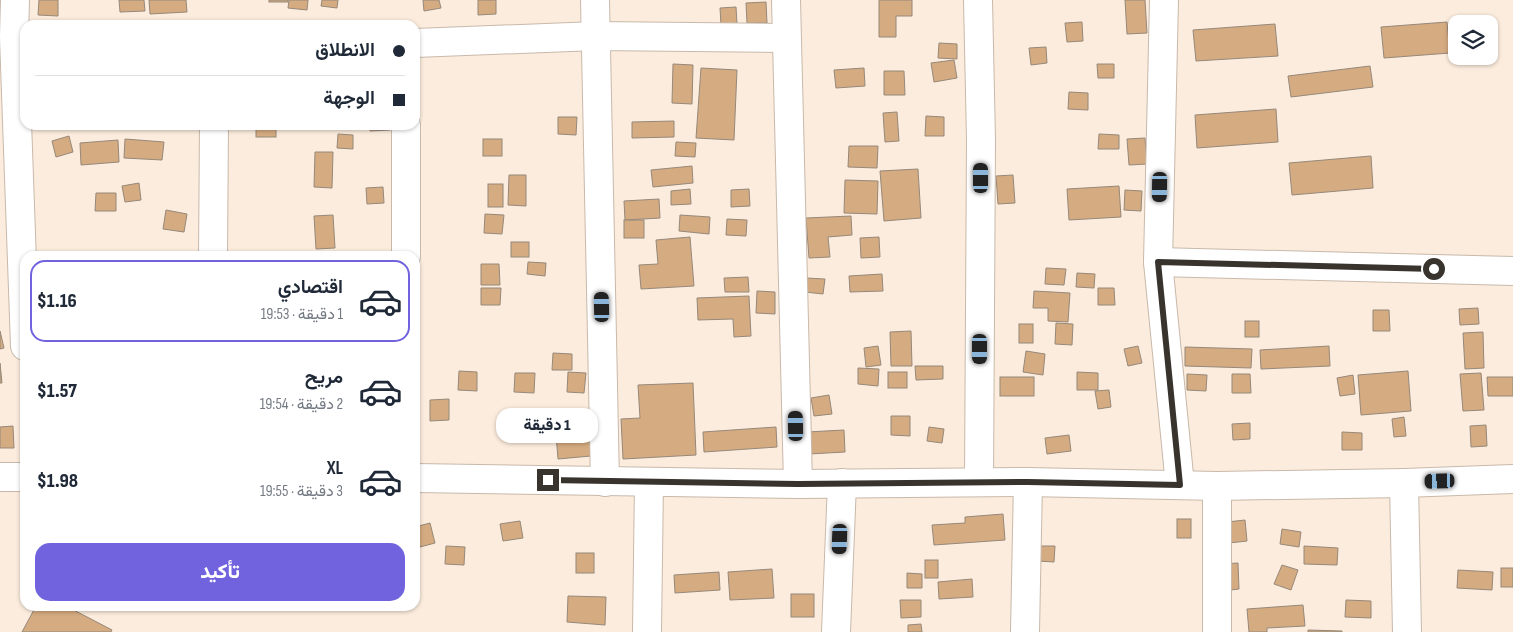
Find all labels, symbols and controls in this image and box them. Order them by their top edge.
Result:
map controls [1448,15,1498,65]
button: layers [1448,15,1498,65]
text: الانطلاق [315,39,375,62]
text: الوجهة [323,87,375,110]
car [973,163,988,193]
car [1152,172,1167,202]
route start [1423,258,1445,280]
text: اقتصادي [278,276,343,299]
icon: car [358,279,403,324]
text: $1.16 [37,290,77,313]
car [594,292,609,322]
text: 1 دقيقة · 19:53 [261,305,343,324]
car [972,334,987,364]
text: مريح [305,366,343,389]
icon: car [358,369,403,414]
text: $1.57 [37,380,77,403]
text: 2 دقيقة · 19:54 [260,395,343,414]
callout: 1 دقيقة [497,408,599,442]
car [788,411,803,441]
text: 1 دقيقة [524,416,570,435]
text: XL [327,457,343,480]
icon: car [358,459,403,504]
route end [537,469,559,491]
text: $1.98 [37,470,78,493]
car [1424,473,1455,489]
text: 3 دقيقة · 19:55 [260,482,343,501]
car [831,524,848,554]
button: تأكيد [35,543,405,601]

